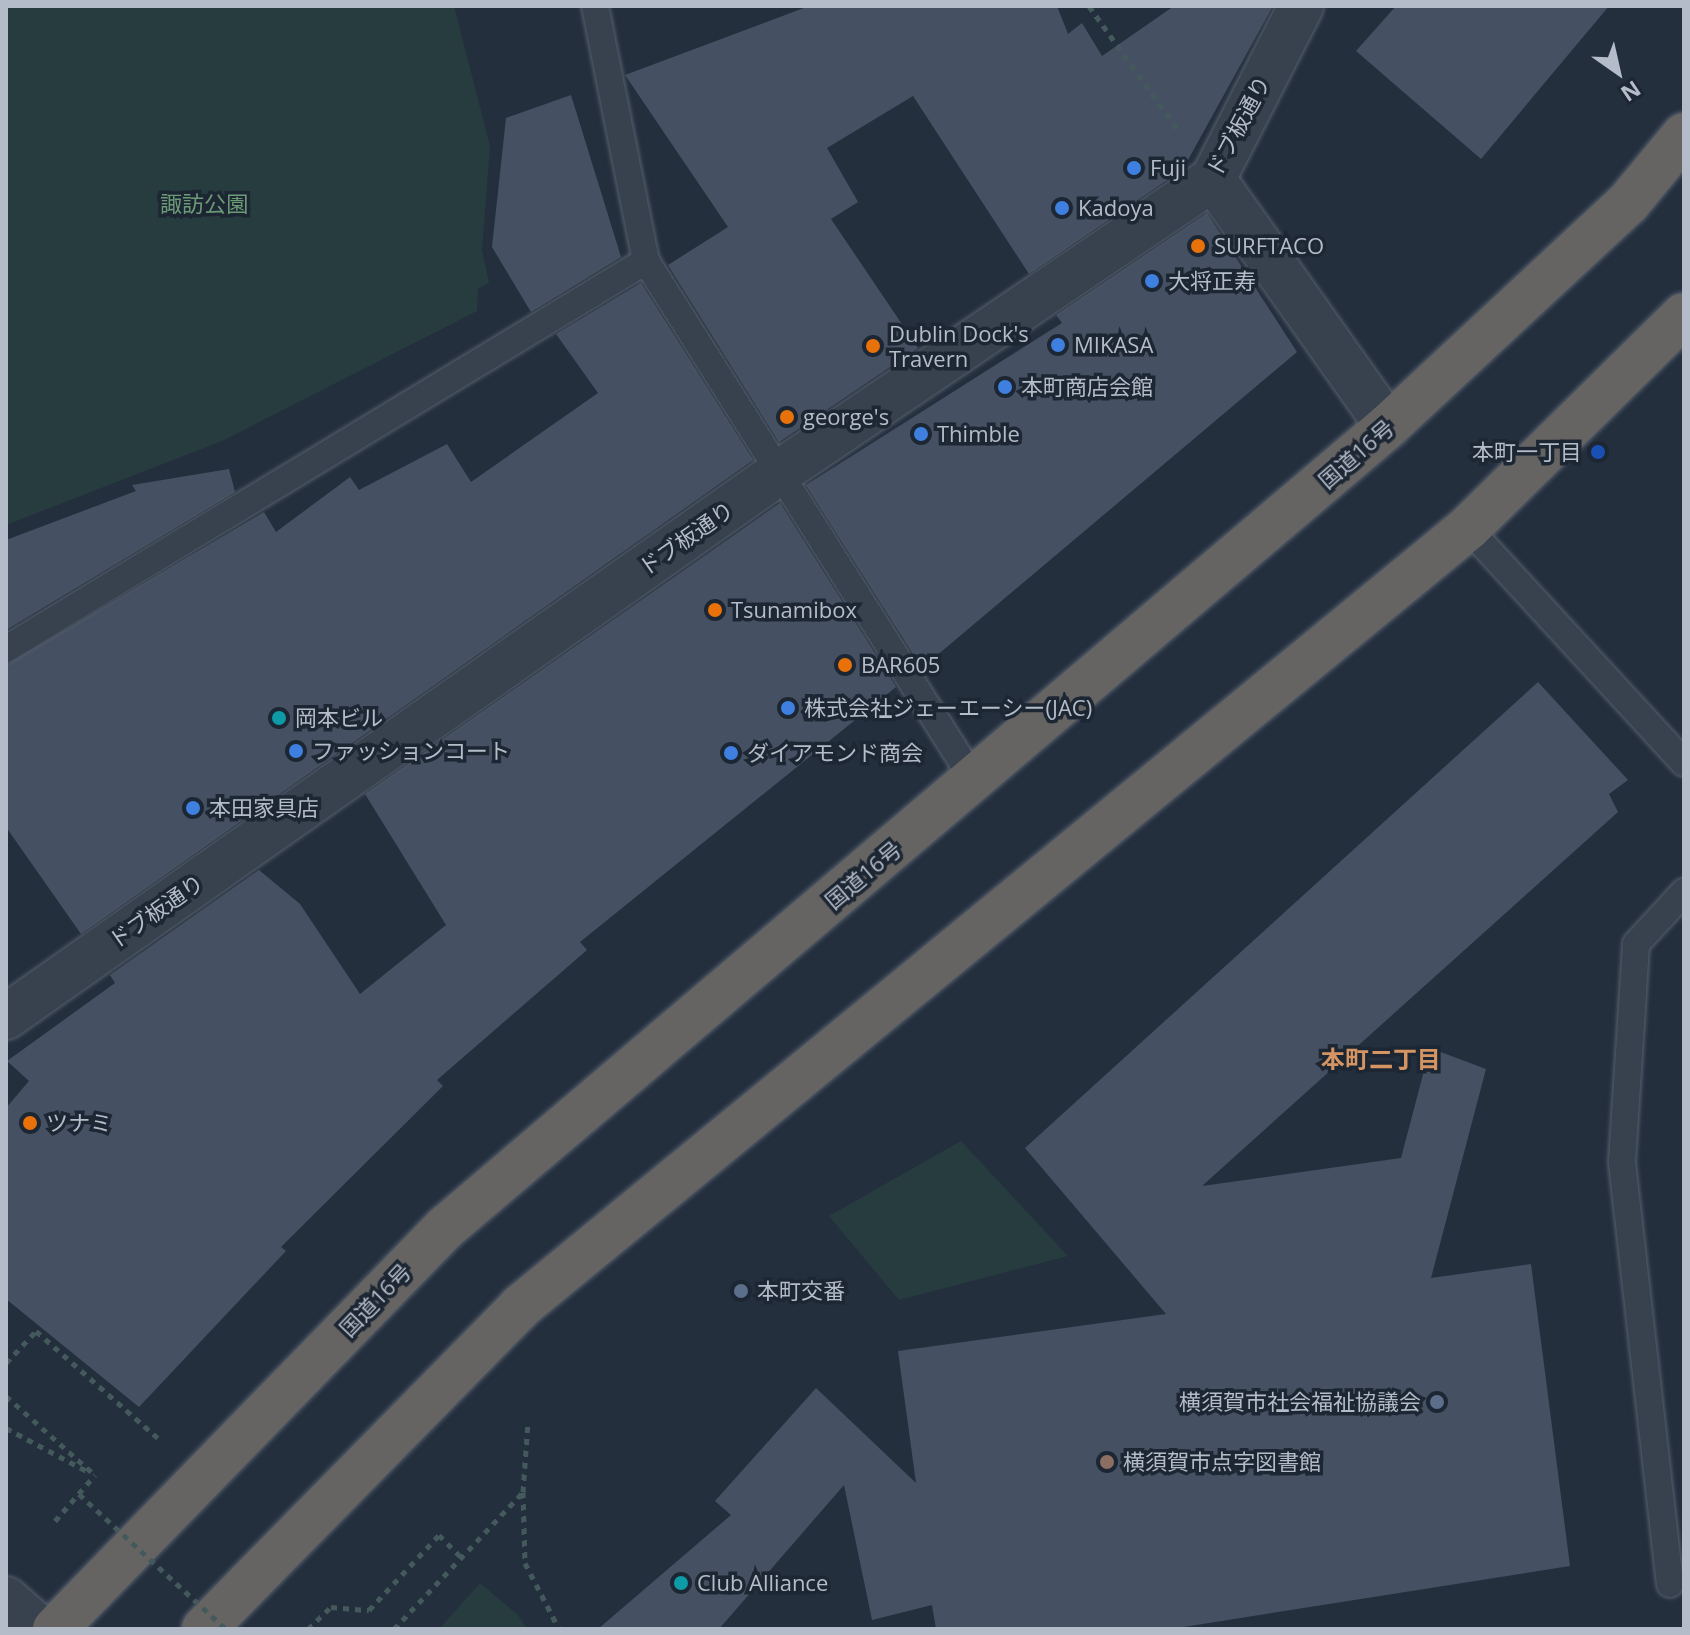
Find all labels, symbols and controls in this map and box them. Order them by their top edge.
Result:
north arrow [1578,32,1658,112]
street label: ドブ板通り [1201,71,1275,181]
text: N [1616,74,1647,109]
place label: Fuji [1150,155,1186,181]
marker: Fuji [1125,159,1143,177]
park label: 諏訪公園 [160,191,248,217]
place label: Kadoya [1078,195,1154,221]
marker: Kadoya [1053,199,1071,217]
place label: SURFTACO [1214,233,1324,259]
marker: SURFTACO [1189,237,1207,255]
place label: 大将正寿 [1168,268,1256,294]
marker: 大将正寿 [1143,272,1161,290]
place label: Dublin Dock's Travern [889,320,1029,372]
place label: MIKASA [1074,332,1153,358]
marker: MIKASA [1049,336,1067,354]
marker: Dublin Dock's Travern [864,337,882,355]
place label: 本町商店会館 [1021,374,1153,400]
marker: 本町商店会館 [996,378,1014,396]
place label: george's [803,404,889,430]
marker: george's [778,408,796,426]
street label: 国道16号 [1313,414,1399,494]
place label: Thimble [937,421,1020,447]
marker: Thimble [912,425,930,443]
place label: 本町一丁目 [1472,439,1582,465]
marker: 本町一丁目 [1589,443,1607,461]
street label: ドブ板通り [633,496,739,580]
place label: Tsunamibox [731,597,857,623]
marker: Tsunamibox [706,601,724,619]
place label: BAR605 [861,652,940,678]
marker: BAR605 [836,656,854,674]
place label: 株式会社ジェーエーシー(JAC) [804,695,1093,721]
marker: 株式会社ジェーエーシー(JAC) [779,699,797,717]
place label: 岡本ビル [295,705,383,731]
marker: 岡本ビル [270,709,288,727]
place label: ファッションコート [312,738,510,764]
place label: ダイアモンド商会 [747,740,923,766]
marker: ファッションコート [287,742,305,760]
marker: ダイアモンド商会 [722,744,740,762]
place label: 本田家具店 [209,795,319,821]
marker: 本田家具店 [184,799,202,817]
street label: 国道16号 [820,836,906,914]
street label: ドブ板通り [103,869,209,953]
district label: 本町二丁目 [1321,1045,1441,1073]
place label: ツナミ [46,1110,112,1136]
marker: ツナミ [21,1114,39,1132]
street label: 国道16号 [334,1258,416,1342]
place label: 本町交番 [757,1278,845,1304]
marker: 本町交番 [732,1282,750,1300]
place label: 横須賀市社会福祉協議会 [1179,1389,1421,1415]
marker: 横須賀市社会福祉協議会 [1428,1393,1446,1411]
place label: 横須賀市点字図書館 [1123,1449,1321,1475]
marker: 横須賀市点字図書館 [1098,1453,1116,1471]
place label: Club Alliance [697,1570,828,1596]
marker: Club Alliance [672,1574,690,1592]

